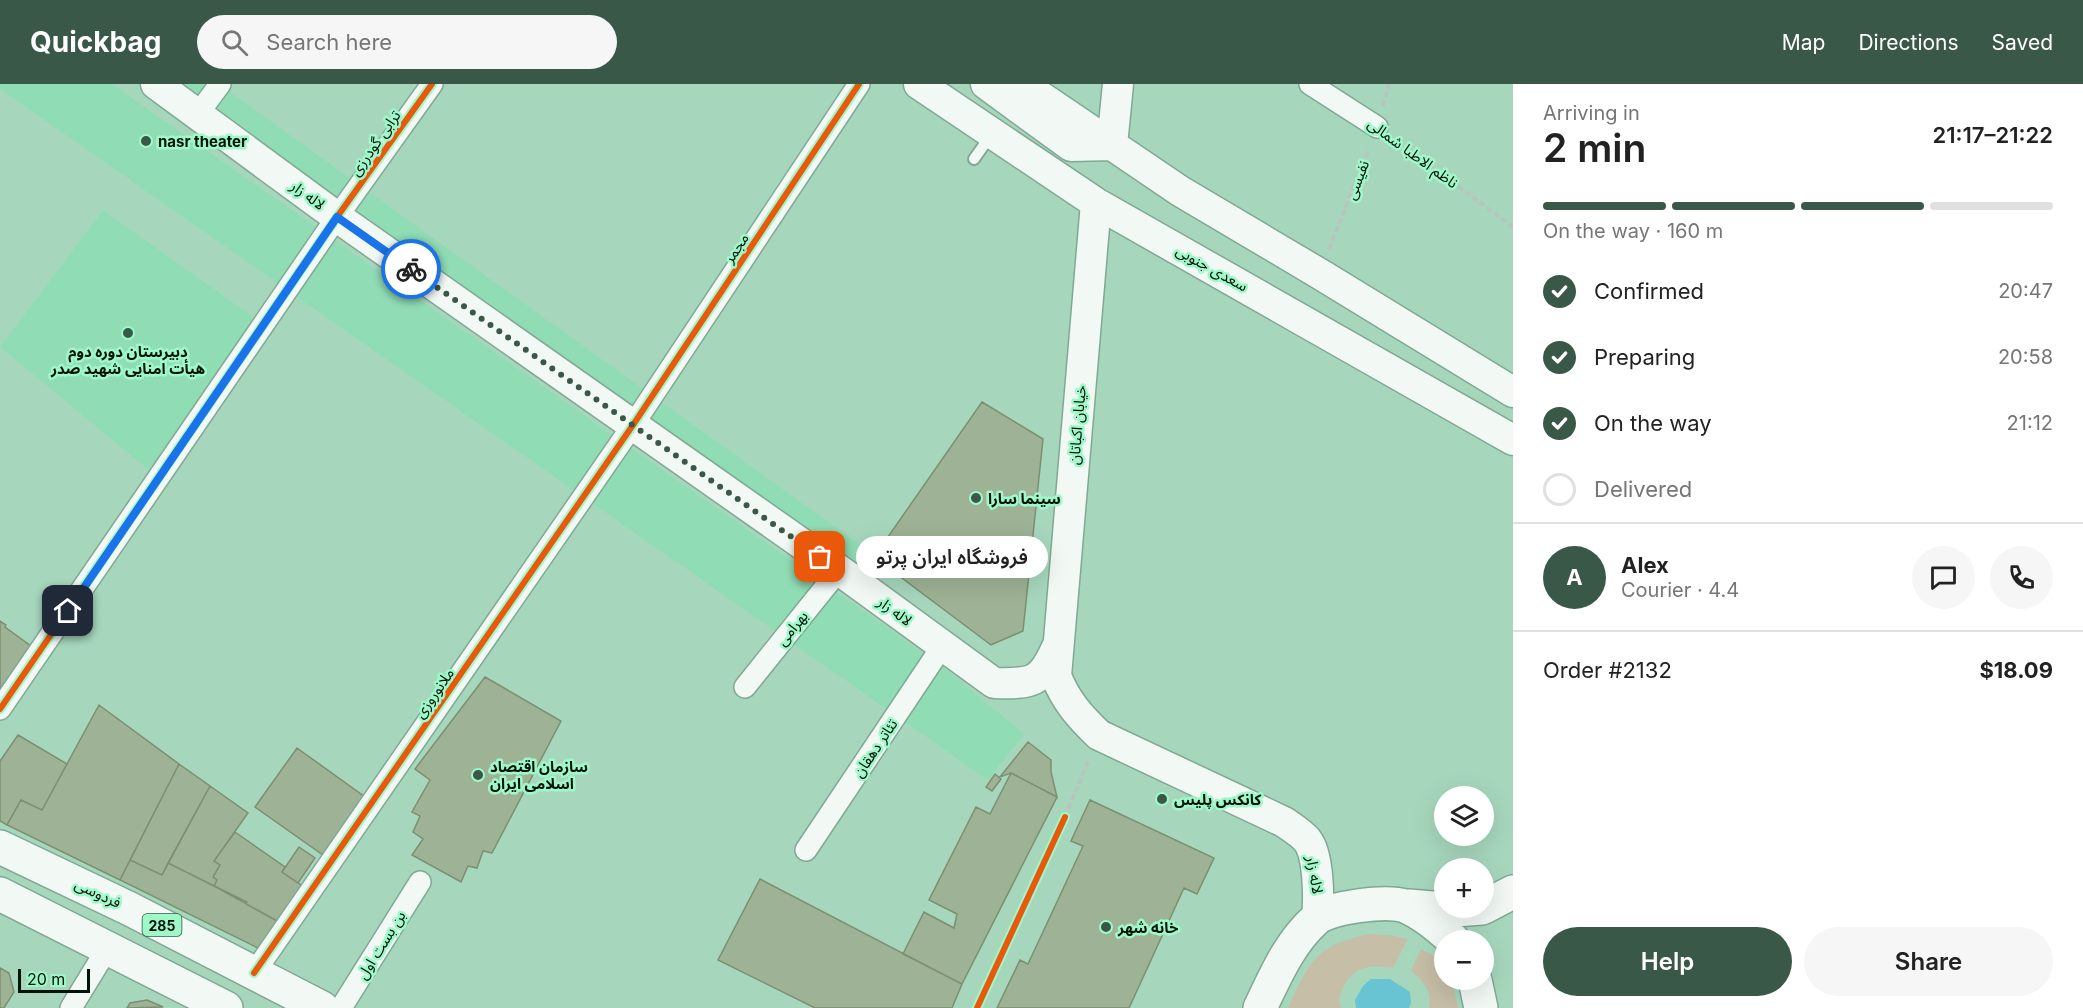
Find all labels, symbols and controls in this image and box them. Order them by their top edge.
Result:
search box [197,15,617,69]
text: Quickbag [30,25,161,59]
icon: search [218,26,251,59]
text: Search here [266,29,392,55]
text: Map [1782,30,1825,55]
text: Directions [1858,30,1959,55]
text: Saved [1992,30,2053,55]
text: Arriving in [1543,101,1640,125]
street label: ترابی گودرزی [345,107,405,179]
street label: ناظم الاطبا شمالی [1363,114,1462,194]
text: 21:17–21:22 [1933,122,2053,148]
text: 2 min [1543,124,1646,171]
place label: nasr theater [158,132,247,151]
marker: nasr theater [139,134,153,148]
street label: نفیسی [1341,158,1373,202]
street label: لاله زار [286,175,329,214]
text: On the way · 160 m [1543,219,1723,243]
street label: مجمر [719,229,753,267]
courier [381,239,441,299]
street label: سعدی جنوبی [1173,240,1251,296]
icon: bike [395,253,428,286]
icon: check [1543,275,1576,308]
text: Confirmed [1594,278,1704,304]
text: 20:47 [1998,279,2053,303]
marker: دبیرستان دوره دوم هیأت امنایی شهید صدر [121,326,135,340]
icon: check [1543,341,1576,374]
place label: دبیرستان دوره دوم هیأت امنایی شهید صدر [50,342,205,378]
text: Preparing [1594,344,1695,370]
text: 20:58 [1998,345,2053,369]
street label: خیابان اکباتان [1064,384,1090,466]
icon: check [1543,407,1576,440]
text: On the way [1594,410,1712,436]
text: 21:12 [2007,411,2053,435]
text: Delivered [1594,476,1692,502]
place label: سینما سارا [988,489,1061,508]
marker: سینما سارا [969,491,983,505]
pin [794,531,845,582]
callout: فروشگاه ایران پرتو [856,536,1048,578]
icon: bag [803,540,836,573]
text: فروشگاه ایران پرتو [876,545,1028,569]
button: chat [1912,546,1975,609]
button: phone [1990,546,2053,609]
text: Alex [1621,552,1669,578]
text: A [1566,564,1583,590]
text: Courier · 4.4 [1621,578,1739,602]
pin [42,585,93,636]
street label: لاله زار [873,591,916,630]
icon: home [51,594,84,627]
street label: بهرامی [772,607,812,649]
text: Order #2132 [1543,657,1672,683]
text: $18.09 [1979,657,2053,683]
street label: ملانوروزی [410,664,458,722]
street label: تئاتر دهقان [849,715,901,781]
place label: سازمان اقتصاد اسلامی ایران [490,757,588,793]
marker: سازمان اقتصاد اسلامی ایران [471,768,485,782]
map controls [1434,786,1494,990]
button: layers [1434,786,1494,846]
place label: کانکس پلیس [1174,790,1262,809]
marker: کانکس پلیس [1155,792,1169,806]
street label: لاله زار [1302,853,1328,896]
button: + [1434,858,1494,918]
street label: فردوسی [72,874,124,912]
street label: بن بست اول [352,907,410,983]
road number: 285 [142,914,182,936]
place label: خانه شهر [1117,918,1179,937]
marker: خانه شهر [1099,920,1113,934]
button: Help [1543,927,1792,996]
button: Share [1804,927,2053,996]
button: − [1434,930,1494,990]
scale bar [18,966,90,994]
text: 20 m [27,969,65,989]

